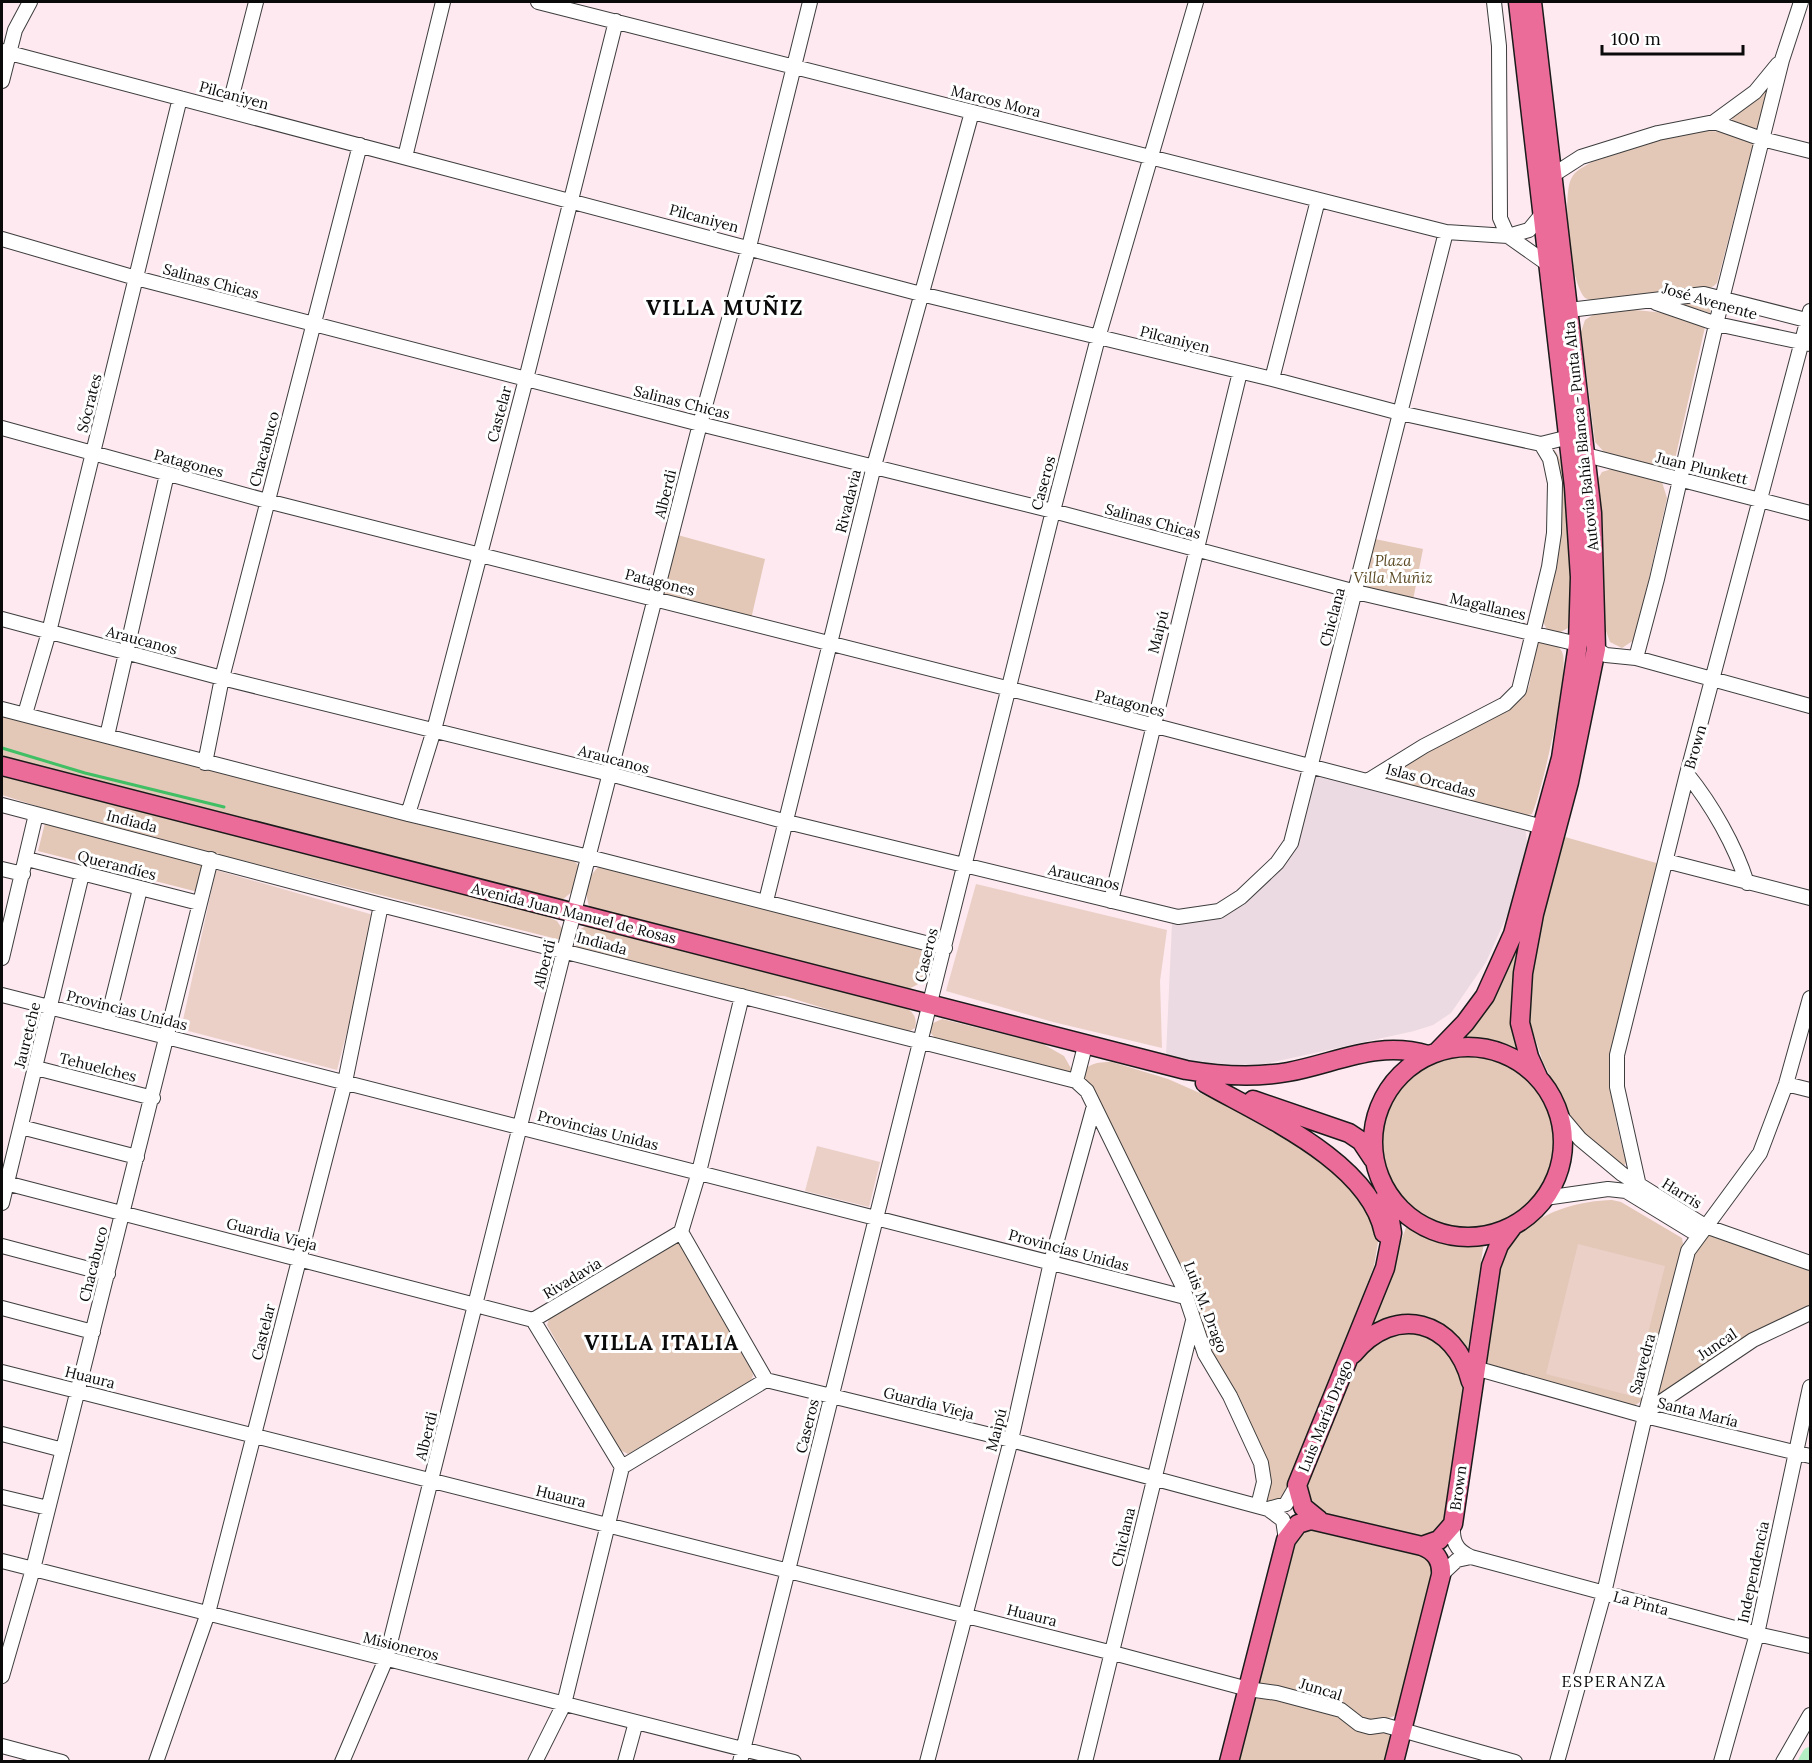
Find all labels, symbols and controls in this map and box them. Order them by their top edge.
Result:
scale bar [1602,18,1743,56]
text: 100 m [1611,27,1661,50]
street label: Pilcaniyen [197,77,271,113]
street label: Marcos Mora [949,81,1043,121]
street label: Pilcaniyen [667,200,741,236]
street label: Salinas Chicas [161,259,261,303]
street label: José Avenente [1659,278,1760,324]
district label: VILLA MUÑIZ [646,294,804,321]
street label: Autovía Bahía Blanca - Punta Alta [1559,320,1603,553]
street label: Pilcaniyen [1138,321,1212,357]
street label: Sócrates [73,371,106,434]
street label: Salinas Chicas [632,381,732,423]
street label: Castelar [482,383,516,444]
street label: Chacabuco [245,409,283,489]
street label: Patagones [152,445,226,481]
street label: Juan Plunkett [1653,447,1750,489]
street label: Caseros [1027,454,1059,512]
street label: Alberdi [650,467,680,521]
street label: Rivadavia [831,467,865,535]
street label: Salinas Chicas [1103,499,1203,543]
park label: Plaza Villa Muñiz [1353,551,1433,587]
street label: Patagones [623,564,697,600]
street label: Chiclana [1315,585,1349,649]
street label: Magallanes [1448,588,1528,624]
street label: Maipú [1144,608,1173,655]
street label: Araucanos [103,621,180,659]
street label: Patagones [1093,685,1167,721]
street label: Brown [1680,723,1710,771]
street label: Araucanos [575,740,652,778]
street label: Islas Orcadas [1384,759,1478,801]
street label: Indiada [105,806,160,837]
street label: Querandíes [76,846,158,884]
street label: Araucanos [1045,859,1122,894]
street label: Avenida Juan Manuel de Rosas [469,878,678,948]
street label: Caseros [910,926,942,984]
street label: Indiada [575,927,630,959]
street label: Alberdi [529,937,559,991]
street label: Provincias Unidas [64,986,190,1034]
street label: Jauretche [9,1000,44,1071]
street label: Tehuelches [57,1048,139,1086]
street label: Provincias Unidas [535,1106,661,1154]
street label: Harris [1659,1173,1706,1213]
street label: Guardia Vieja [225,1214,320,1255]
street label: Chacabuco [74,1224,112,1304]
street label: Provincias Unidas [1007,1225,1131,1275]
street label: Rivadavia [539,1253,605,1303]
street label: Luis M. Drago [1180,1259,1232,1356]
street label: Castelar [247,1301,279,1362]
street label: Juncal [1693,1324,1740,1365]
district label: VILLA ITALIA [584,1329,740,1356]
street label: Saavedra [1625,1331,1659,1397]
street label: Luis María Drago [1294,1357,1356,1475]
street label: Huaura [63,1362,117,1392]
street label: Guardia Vieja [882,1383,977,1424]
street label: Santa María [1656,1393,1741,1431]
street label: Caseros [791,1397,823,1455]
street label: Maipú [982,1406,1011,1453]
street label: Alberdi [411,1409,441,1463]
street label: Brown [1445,1464,1471,1512]
street label: Huaura [534,1481,588,1511]
street label: Chiclana [1107,1505,1139,1569]
street label: Independencia [1733,1519,1773,1625]
street label: La Pinta [1611,1587,1671,1620]
street label: Huaura [1005,1600,1059,1630]
street label: Misioneros [361,1627,441,1665]
district label: ESPERANZA [1562,1671,1666,1691]
street label: Juncal [1296,1673,1345,1704]

